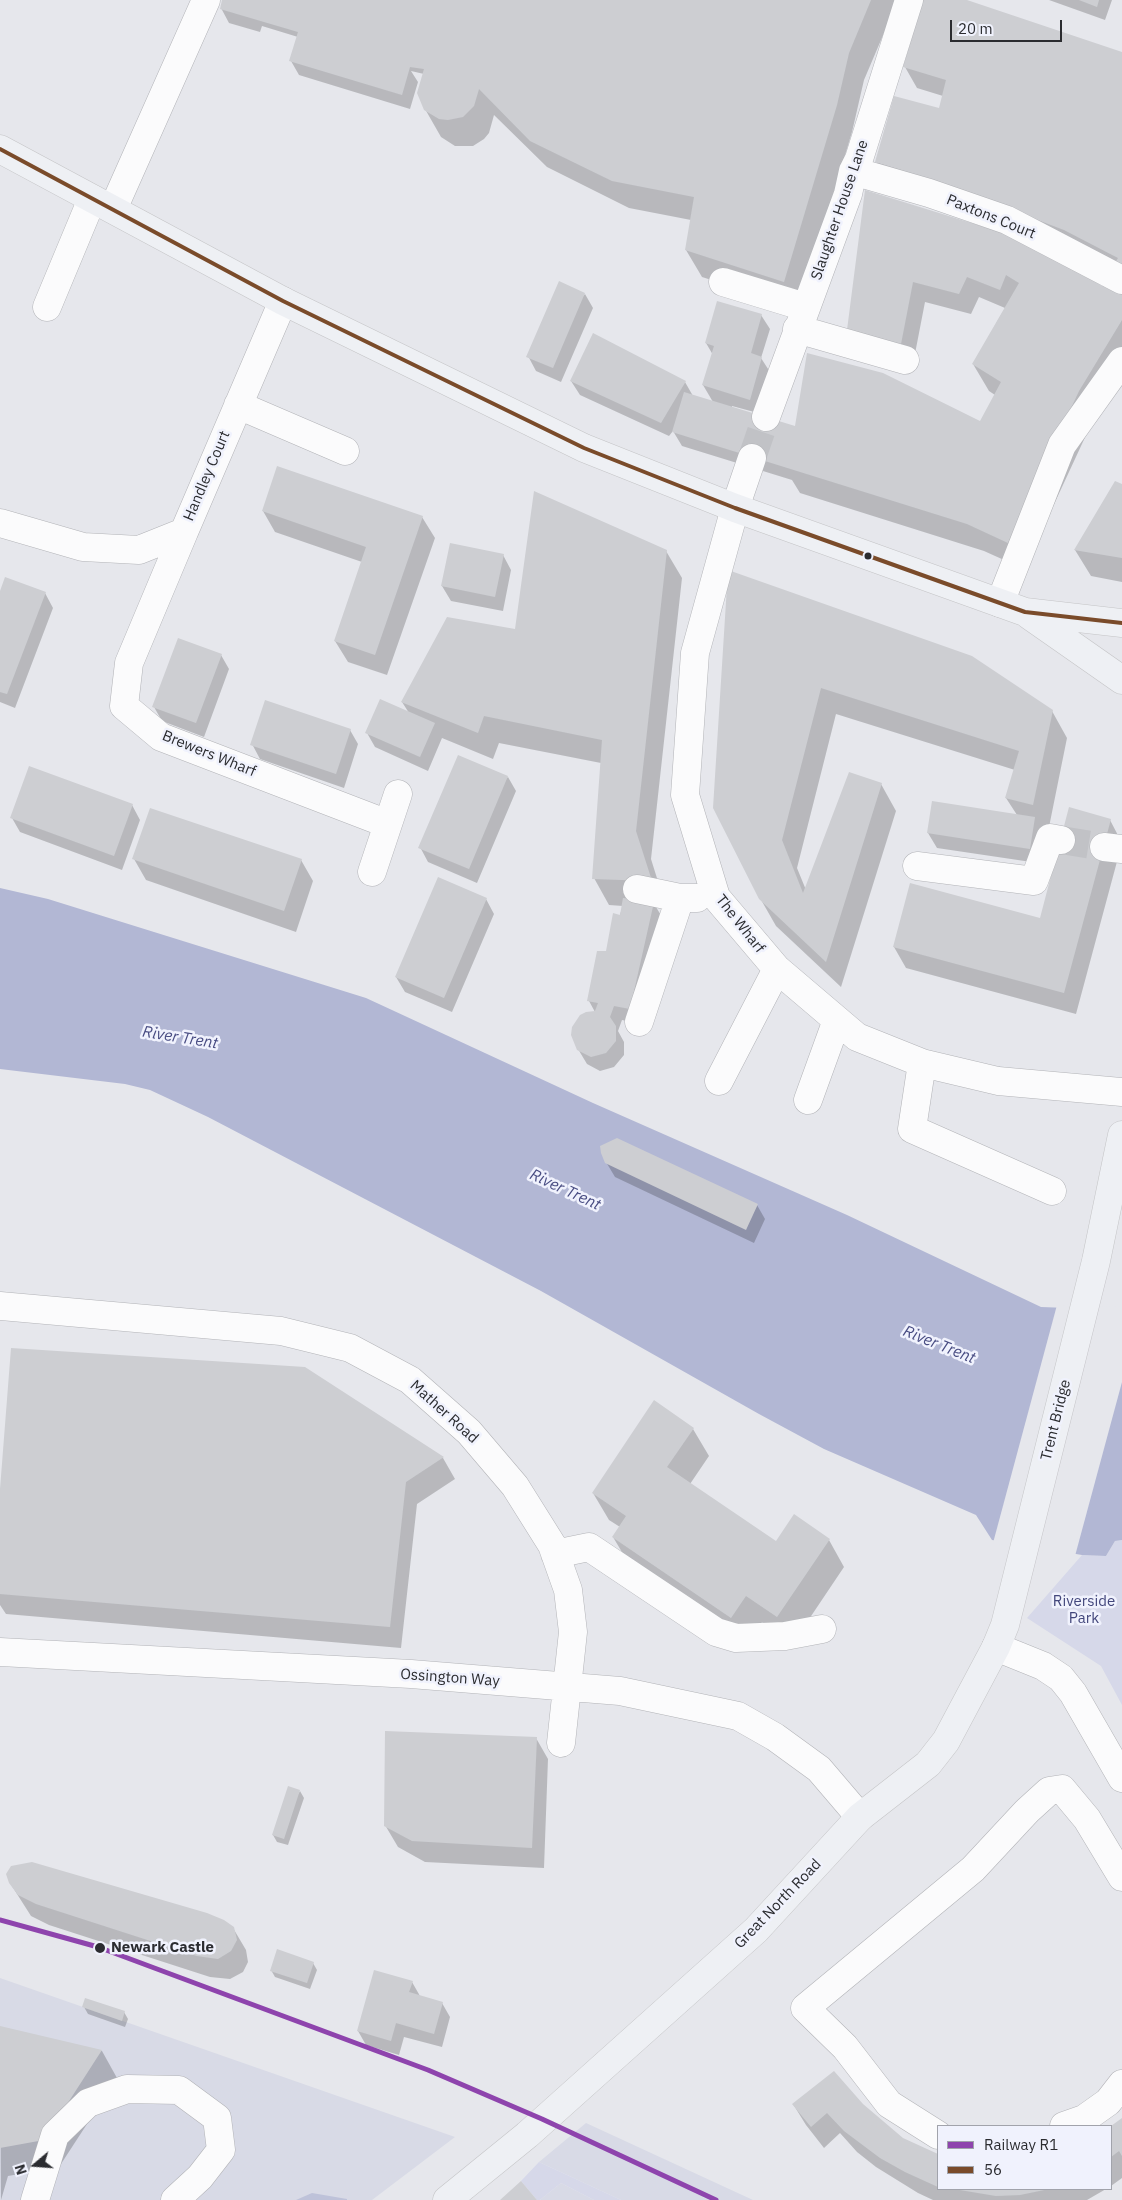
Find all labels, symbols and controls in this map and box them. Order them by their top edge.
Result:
scale bar [952,10,1064,42]
text: 20 m [958,19,993,38]
street label: Slaughter House Lane [808,138,872,282]
street label: Paxtons Court [944,191,1038,243]
street label: Handley Court [180,428,234,524]
unlabelled marker [863,551,873,561]
street label: Brewers Wharf [159,727,259,781]
street label: The Wharf [712,891,768,957]
water label: River Trent [141,1023,219,1053]
water label: River Trent [527,1165,603,1215]
water label: River Trent [900,1322,978,1368]
street label: Mather Road [406,1377,482,1447]
street label: Trent Bridge [1037,1378,1075,1462]
park label: Riverside Park [1053,1593,1115,1628]
street label: Ossington Way [400,1666,500,1690]
street label: Great North Road [731,1856,825,1952]
place label: Newark Castle [111,1939,214,1957]
marker: Newark Castle [93,1941,107,1955]
legend [937,2125,1112,2190]
text: Railway R1 [984,2135,1058,2154]
north arrow [10,2140,60,2190]
text: 56 [984,2160,1002,2179]
text: N [11,2162,31,2177]

